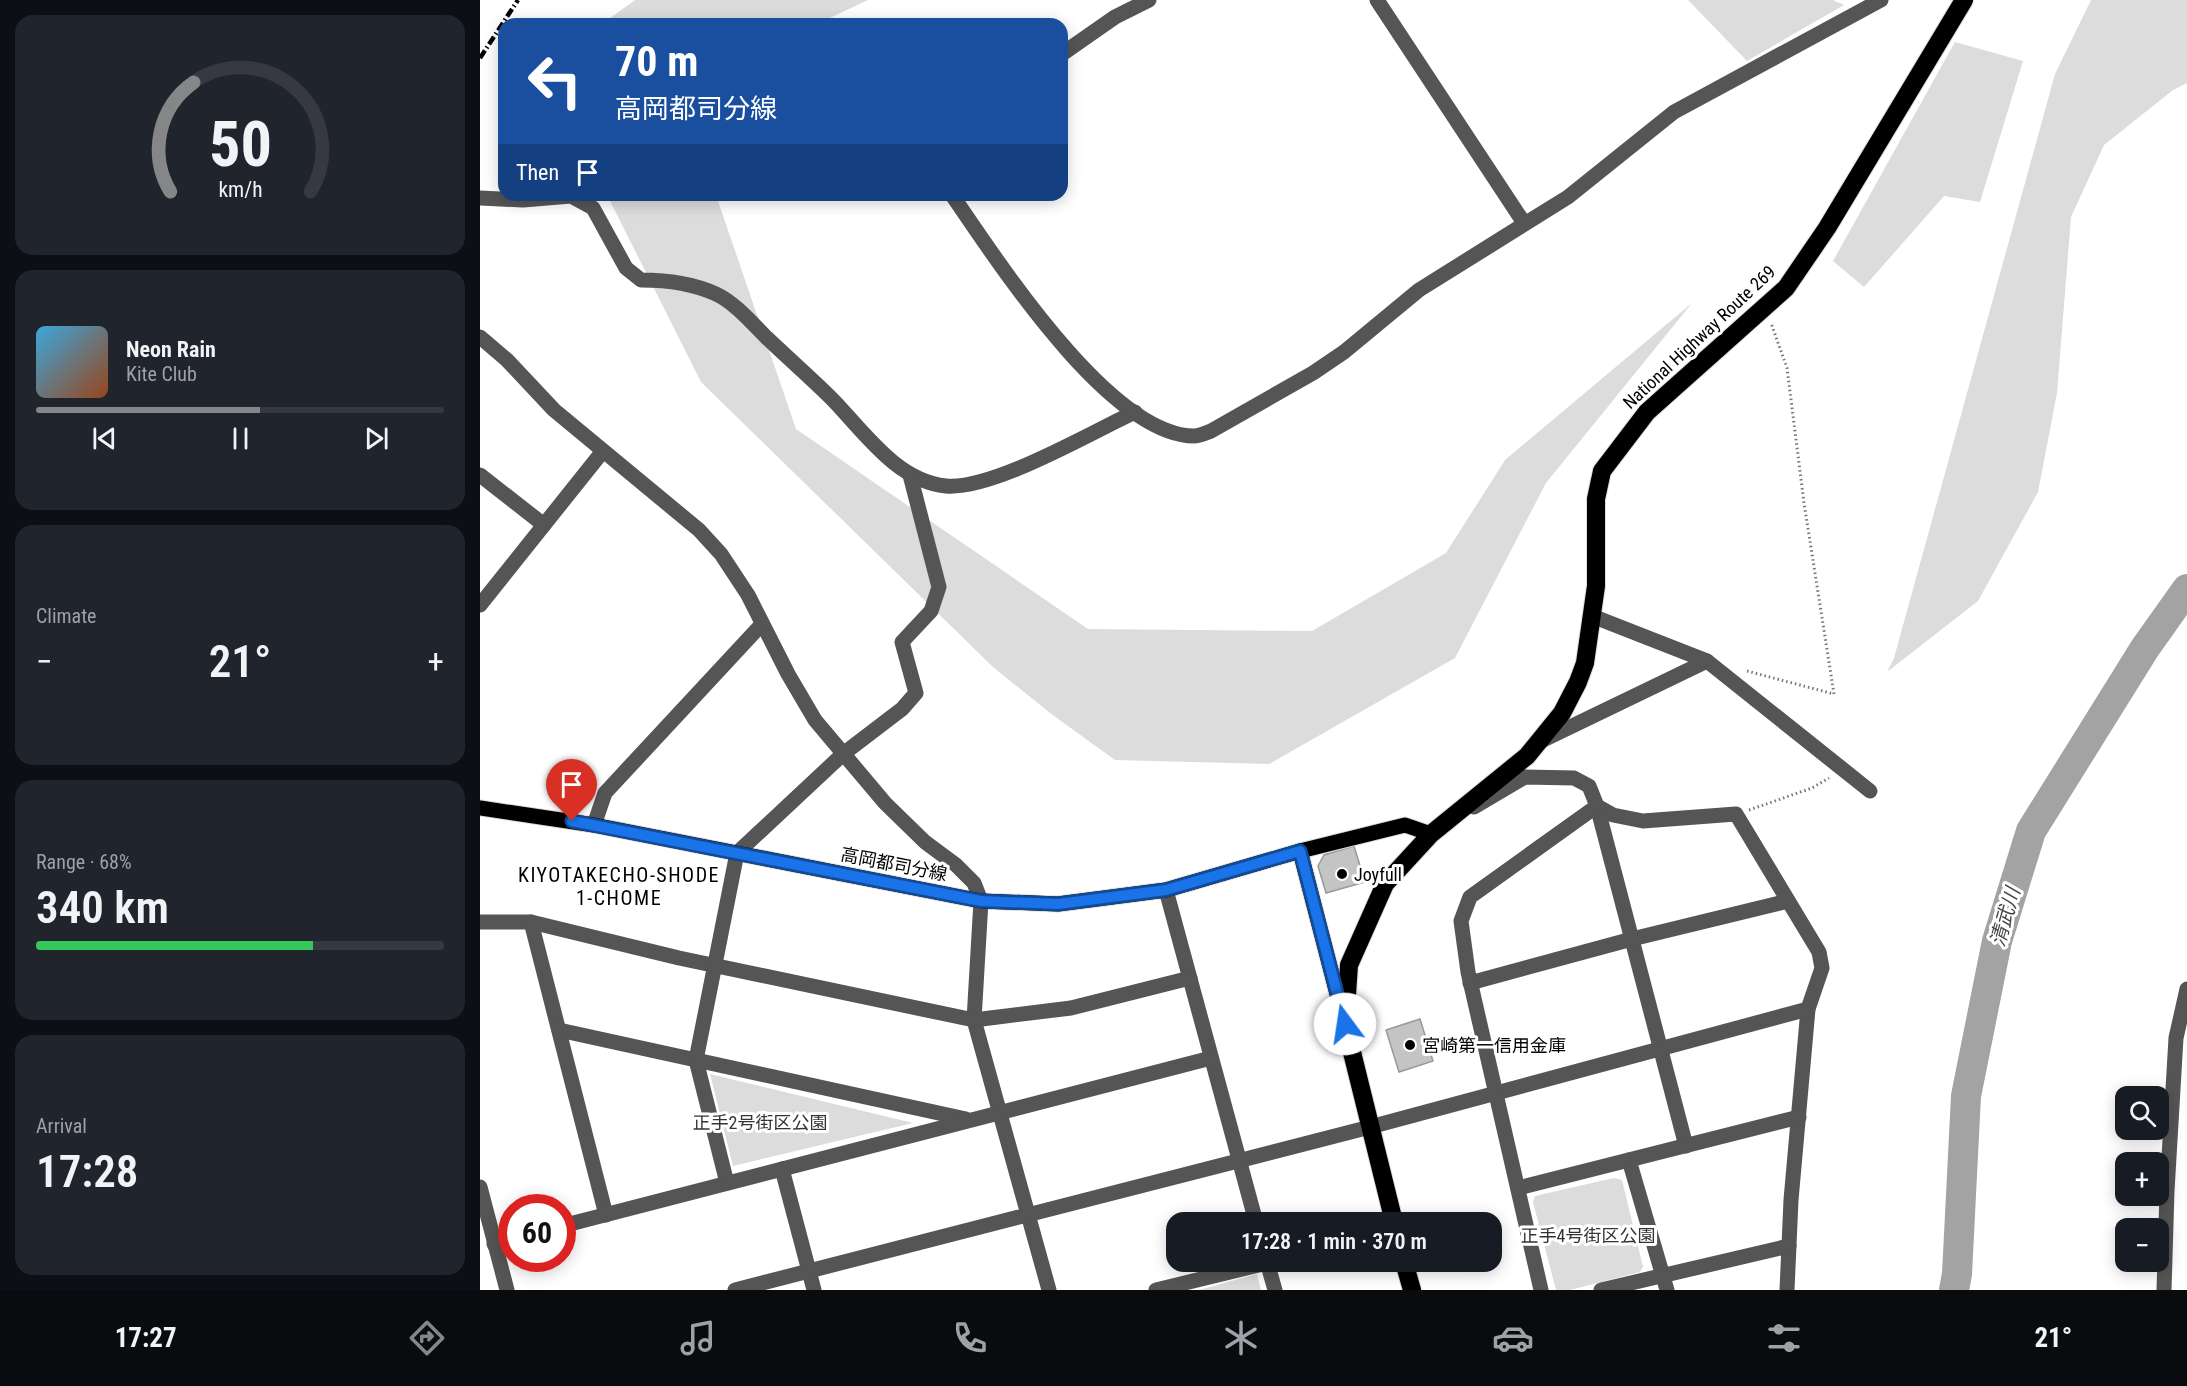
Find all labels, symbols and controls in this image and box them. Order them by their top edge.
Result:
text: 70 m [615,37,698,86]
icon: left [516,42,594,120]
text: 高岡都司分線 [615,93,777,125]
text: 50 [208,108,272,181]
icon: arrive [571,156,604,189]
text: Then [516,160,559,185]
text: km/h [218,177,262,202]
street label: National Highway Route 269 [1619,261,1779,413]
text: Neon Rain [126,337,216,362]
text: Kite Club [126,362,197,386]
icon: previous [88,422,121,455]
icon: pause [224,422,257,455]
icon: next [360,422,393,455]
text: Climate [36,604,96,628]
text: 21° [209,635,271,688]
text: − [36,642,53,681]
text: + [428,642,444,681]
pin [546,759,597,821]
icon: arrive [555,768,588,801]
street label: 高岡都司分線 [839,843,949,885]
text: Range · 68% [36,850,132,874]
district label: KIYOTAKECHO-SHODE 1-CHOME [518,863,720,910]
place label: Joyfull [1354,864,1402,885]
marker: Joyfull [1335,867,1349,881]
text: 340 km [36,881,169,934]
water label: 清武川 [1985,883,2025,949]
position arrow [1313,992,1377,1056]
place label: 宮崎第一信用金庫 [1422,1035,1566,1056]
marker: 宮崎第一信用金庫 [1403,1038,1417,1052]
map controls [2115,1086,2169,1272]
button: search [2115,1086,2169,1140]
park label: 正手2号街区公園 [693,1112,827,1133]
text: Arrival [36,1114,87,1138]
text: 17:28 [36,1145,138,1198]
button: + [2115,1152,2169,1206]
speed limit sign: 60 [498,1194,576,1272]
button: − [2115,1218,2169,1272]
park label: 正手4号街区公園 [1521,1225,1655,1246]
text: 17:28 · 1 min · 370 m [1241,1229,1427,1254]
icon: directions [406,1317,448,1359]
icon: music [677,1317,719,1359]
icon: phone [949,1317,991,1359]
icon: climate [1220,1317,1262,1359]
icon: car [1492,1317,1534,1359]
icon: filters [1763,1317,1805,1359]
text: 17:27 [115,1322,177,1354]
text: 21° [2034,1322,2072,1354]

